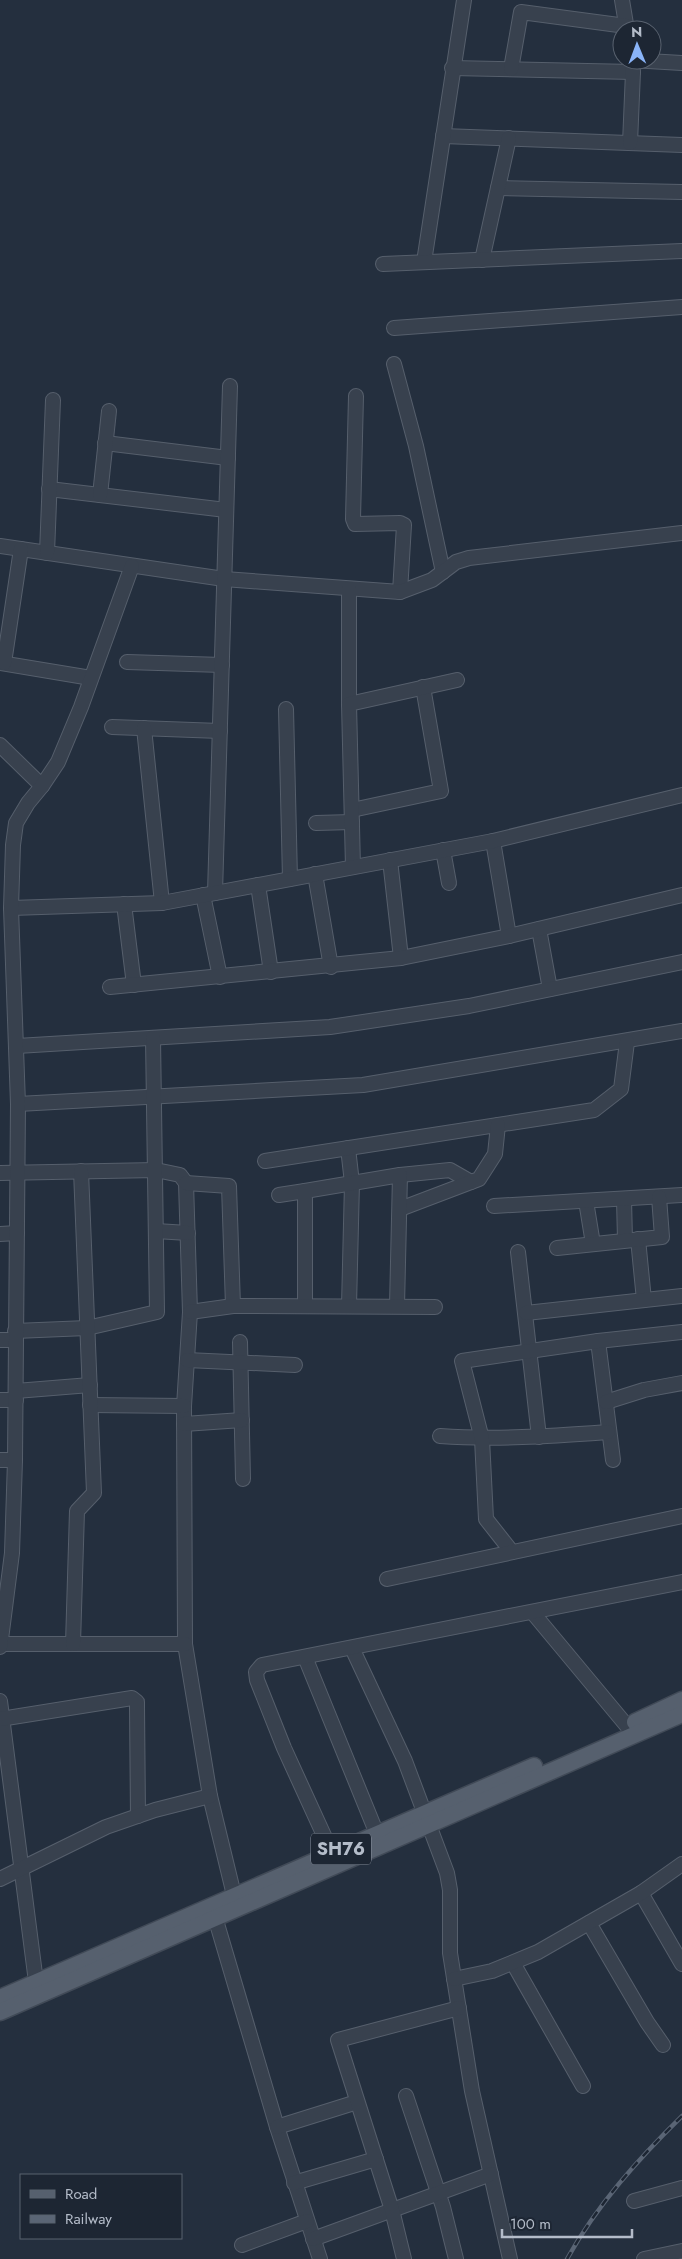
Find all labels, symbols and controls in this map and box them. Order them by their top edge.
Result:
north arrow [612,20,662,70]
text: N [631,22,643,42]
road number: SH76 [311,1834,371,1865]
legend [20,2174,182,2239]
text: Road [65,2183,97,2205]
scale bar [502,2206,632,2238]
text: Railway [65,2208,112,2230]
text: 100 m [510,2213,551,2235]

